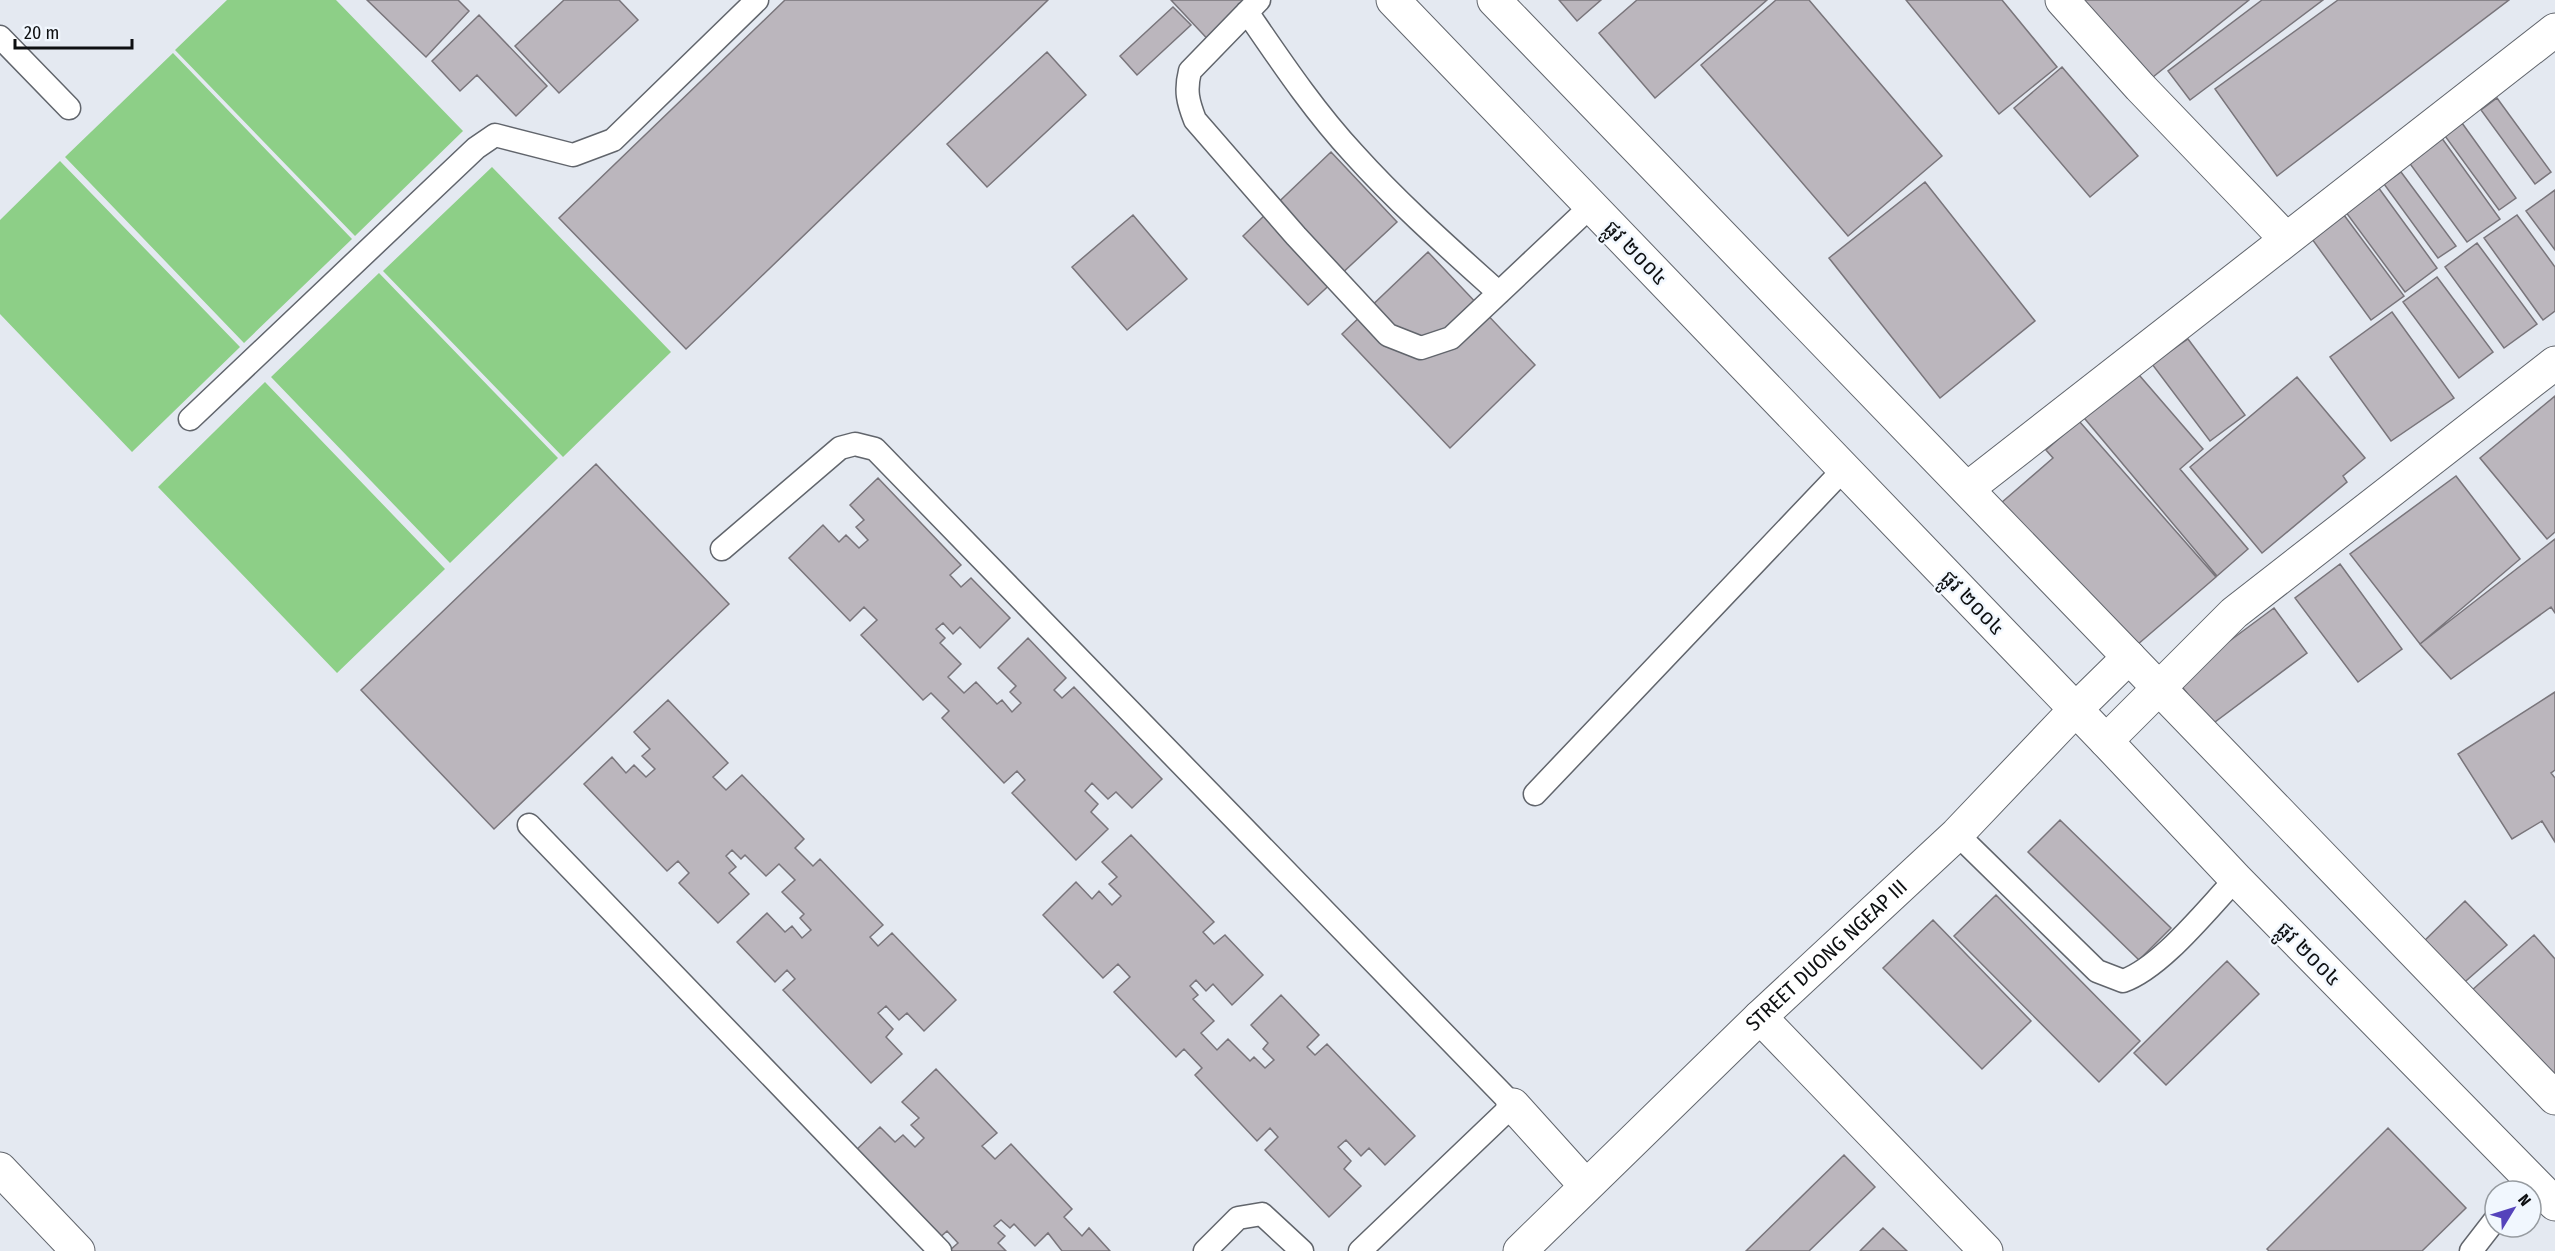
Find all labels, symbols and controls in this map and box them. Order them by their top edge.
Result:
scale bar [15,12,132,50]
text: 20 m [24,22,59,44]
street label: ផ្លូវ ២០០៤ [1594,215,1673,295]
street label: ផ្លូវ ២០០៤ [1931,565,2010,645]
street label: STREET DUONG NGEAP III [1740,874,1913,1037]
street label: ផ្លូវ ២០០៤ [2267,916,2347,996]
north arrow [2483,1179,2543,1239]
text: N [2514,1190,2535,1210]

